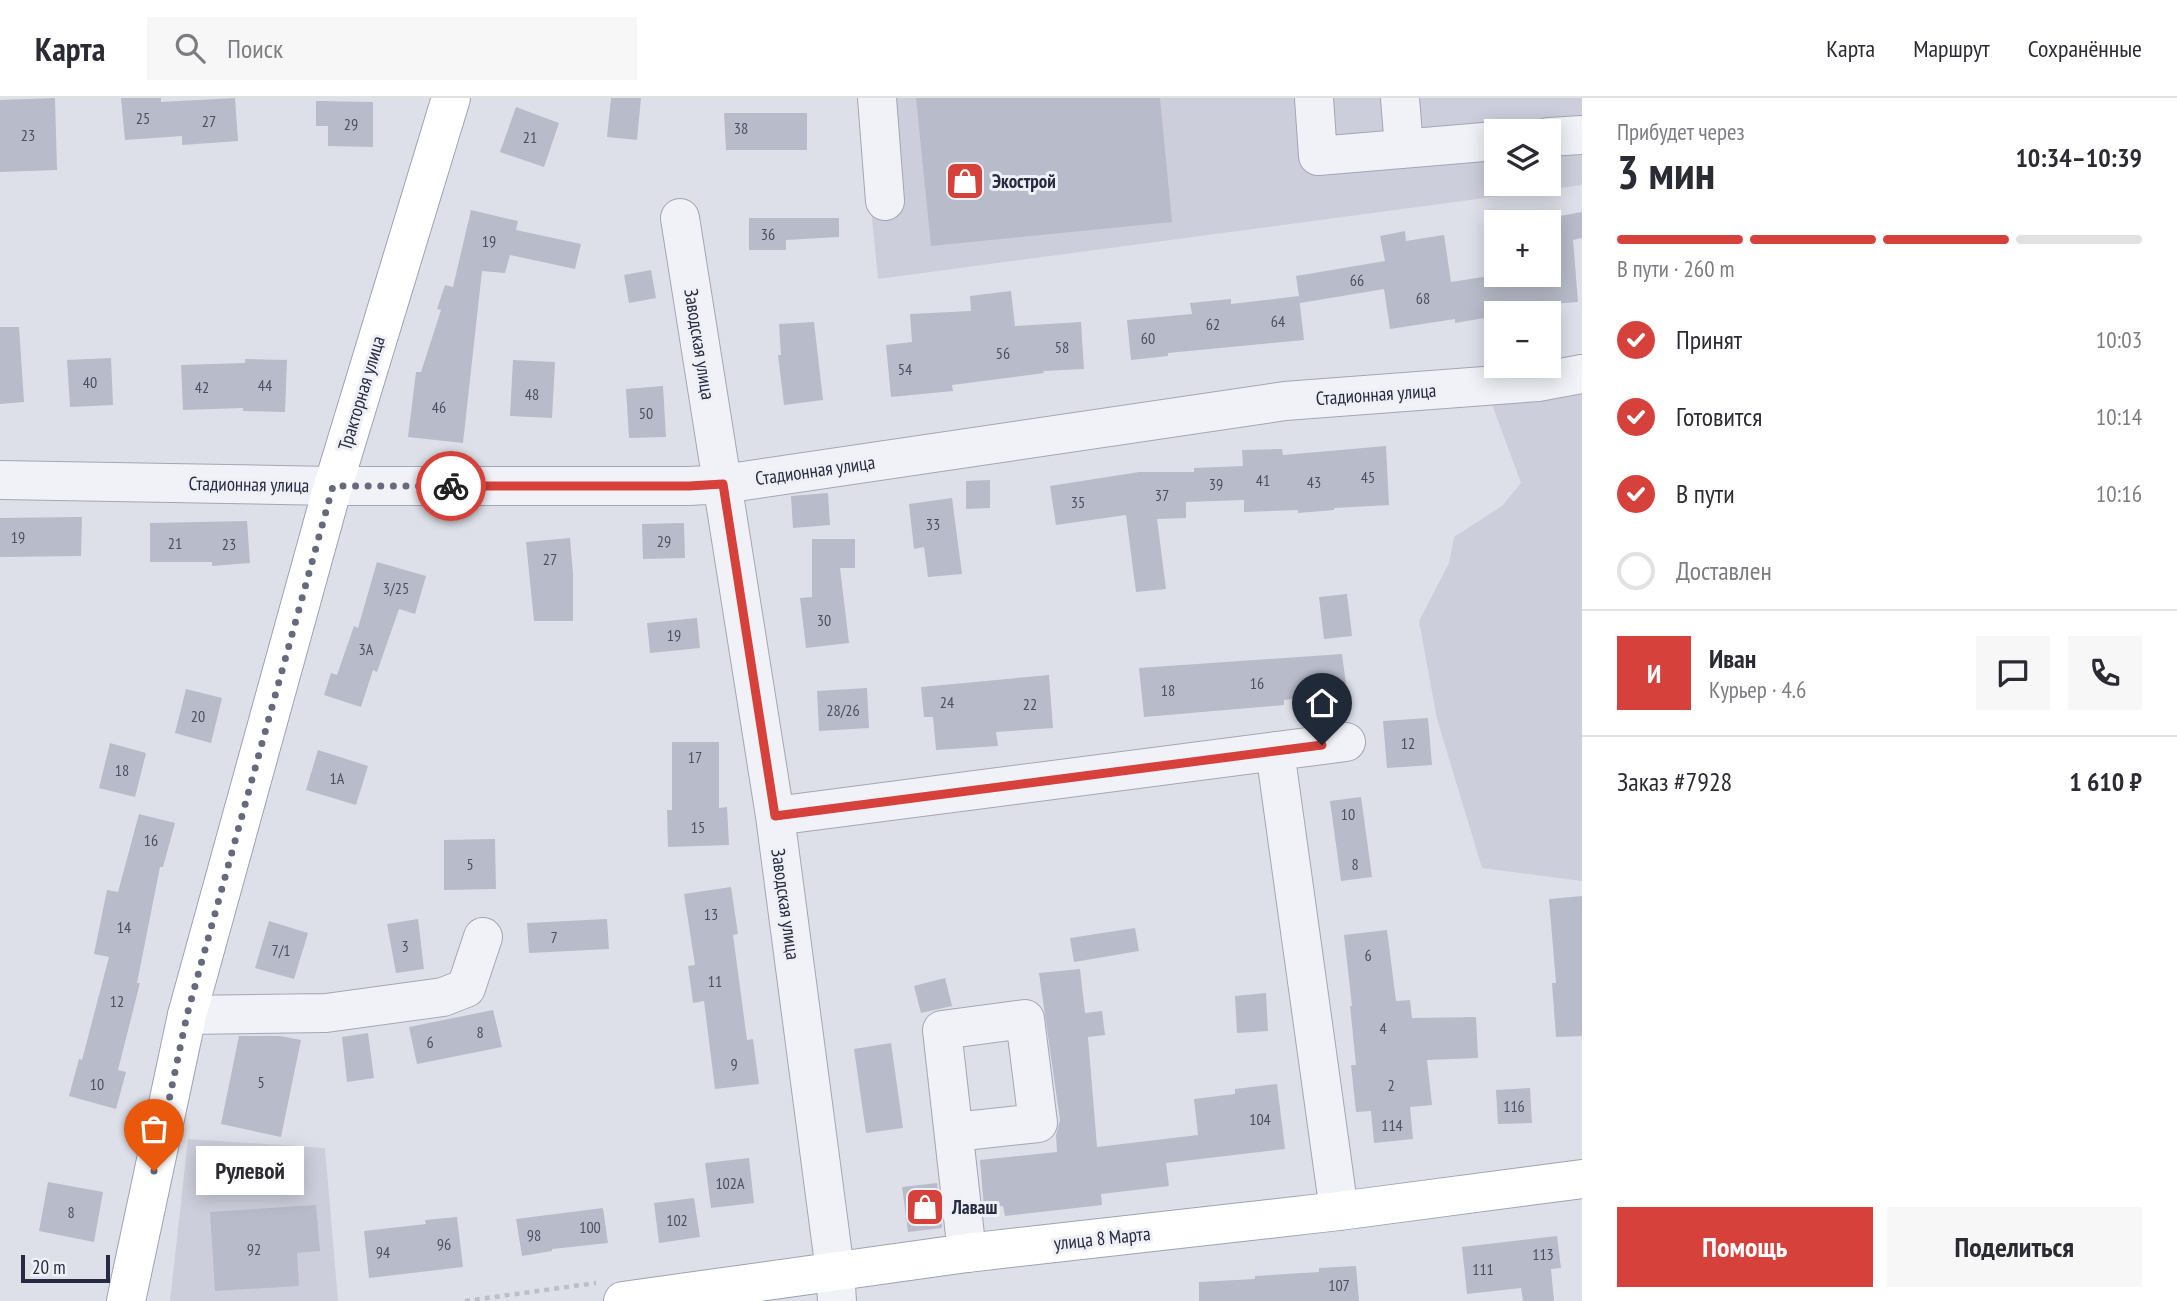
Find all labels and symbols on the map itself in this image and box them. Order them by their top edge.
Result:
house number: 25 [136,108,150,128]
house number: 27 [202,111,216,131]
house number: 29 [344,114,358,134]
house number: 38 [734,118,748,138]
house number: 23 [21,125,35,145]
house number: 21 [523,127,537,147]
shop icon: Экострой [944,160,986,202]
place label: Экострой [992,169,1056,193]
house number: 36 [761,224,775,244]
house number: 19 [482,231,496,251]
house number: 66 [1350,270,1364,290]
street label: Заводская улица [679,287,721,401]
house number: 68 [1416,288,1430,308]
house number: 64 [1271,311,1285,331]
house number: 62 [1206,314,1220,334]
house number: 60 [1141,328,1155,348]
street label: Тракторная улица [332,333,390,453]
house number: 58 [1055,337,1069,357]
house number: 56 [996,343,1010,363]
house number: 54 [898,359,912,379]
house number: 40 [83,372,97,392]
house number: 44 [258,375,272,395]
house number: 42 [195,377,209,397]
street label: Стадионная улица [1315,378,1437,410]
house number: 48 [525,384,539,404]
house number: 46 [432,397,446,417]
house number: 50 [639,403,653,423]
street label: Стадионная улица [754,450,876,490]
courier [416,451,486,521]
house number: 45 [1361,467,1375,487]
house number: 41 [1256,470,1270,490]
street label: Стадионная улица [188,471,310,497]
house number: 43 [1307,472,1321,492]
house number: 39 [1209,474,1223,494]
house number: 37 [1155,485,1169,505]
house number: 35 [1071,492,1085,512]
house number: 33 [926,514,940,534]
house number: 19 [11,527,25,547]
house number: 29 [657,531,671,551]
house number: 21 [168,533,182,553]
house number: 23 [222,534,236,554]
house number: 27 [543,549,557,569]
house number: 3/25 [383,578,409,598]
house number: 30 [817,610,831,630]
house number: 19 [667,625,681,645]
house number: 3А [359,639,374,659]
house number: 16 [1250,673,1264,693]
pin [1292,673,1352,745]
house number: 18 [1161,680,1175,700]
house number: 24 [940,692,954,712]
house number: 22 [1023,694,1037,714]
house number: 28/26 [826,700,860,720]
house number: 20 [191,706,205,726]
house number: 12 [1401,733,1415,753]
house number: 17 [688,747,702,767]
house number: 18 [115,760,129,780]
house number: 1А [330,768,345,788]
house number: 10 [1341,804,1355,824]
house number: 15 [691,817,705,837]
house number: 16 [144,830,158,850]
street label: Заводская улица [766,847,806,961]
house number: 5 [466,854,474,874]
house number: 8 [1351,854,1359,874]
house number: 13 [704,904,718,924]
house number: 14 [117,917,131,937]
house number: 7 [550,927,558,947]
house number: 3 [401,936,409,956]
house number: 7/1 [271,940,291,960]
house number: 6 [1364,945,1372,965]
house number: 11 [708,971,722,991]
house number: 12 [110,991,124,1011]
house number: 4 [1379,1018,1387,1038]
house number: 8 [476,1022,484,1042]
house number: 6 [426,1032,434,1052]
house number: 9 [730,1054,738,1074]
house number: 5 [257,1072,265,1092]
house number: 10 [90,1074,104,1094]
house number: 2 [1387,1075,1395,1095]
house number: 116 [1503,1096,1525,1116]
pin [124,1099,184,1171]
house number: 104 [1249,1109,1271,1129]
house number: 114 [1381,1115,1403,1135]
callout: Рулевой [196,1146,304,1196]
house number: 102А [715,1173,745,1193]
shop icon: Лаваш [904,1186,946,1228]
place label: Лаваш [951,1195,997,1219]
house number: 8 [67,1202,75,1222]
house number: 102 [666,1210,688,1230]
house number: 100 [579,1217,601,1237]
street label: улица 8 Марта [1053,1221,1151,1255]
house number: 98 [527,1225,541,1245]
house number: 96 [437,1234,451,1254]
house number: 92 [247,1239,261,1259]
house number: 94 [376,1242,390,1262]
house number: 113 [1532,1244,1554,1264]
scale bar [21,1252,110,1284]
house number: 111 [1472,1259,1494,1279]
house number: 107 [1328,1275,1350,1295]

